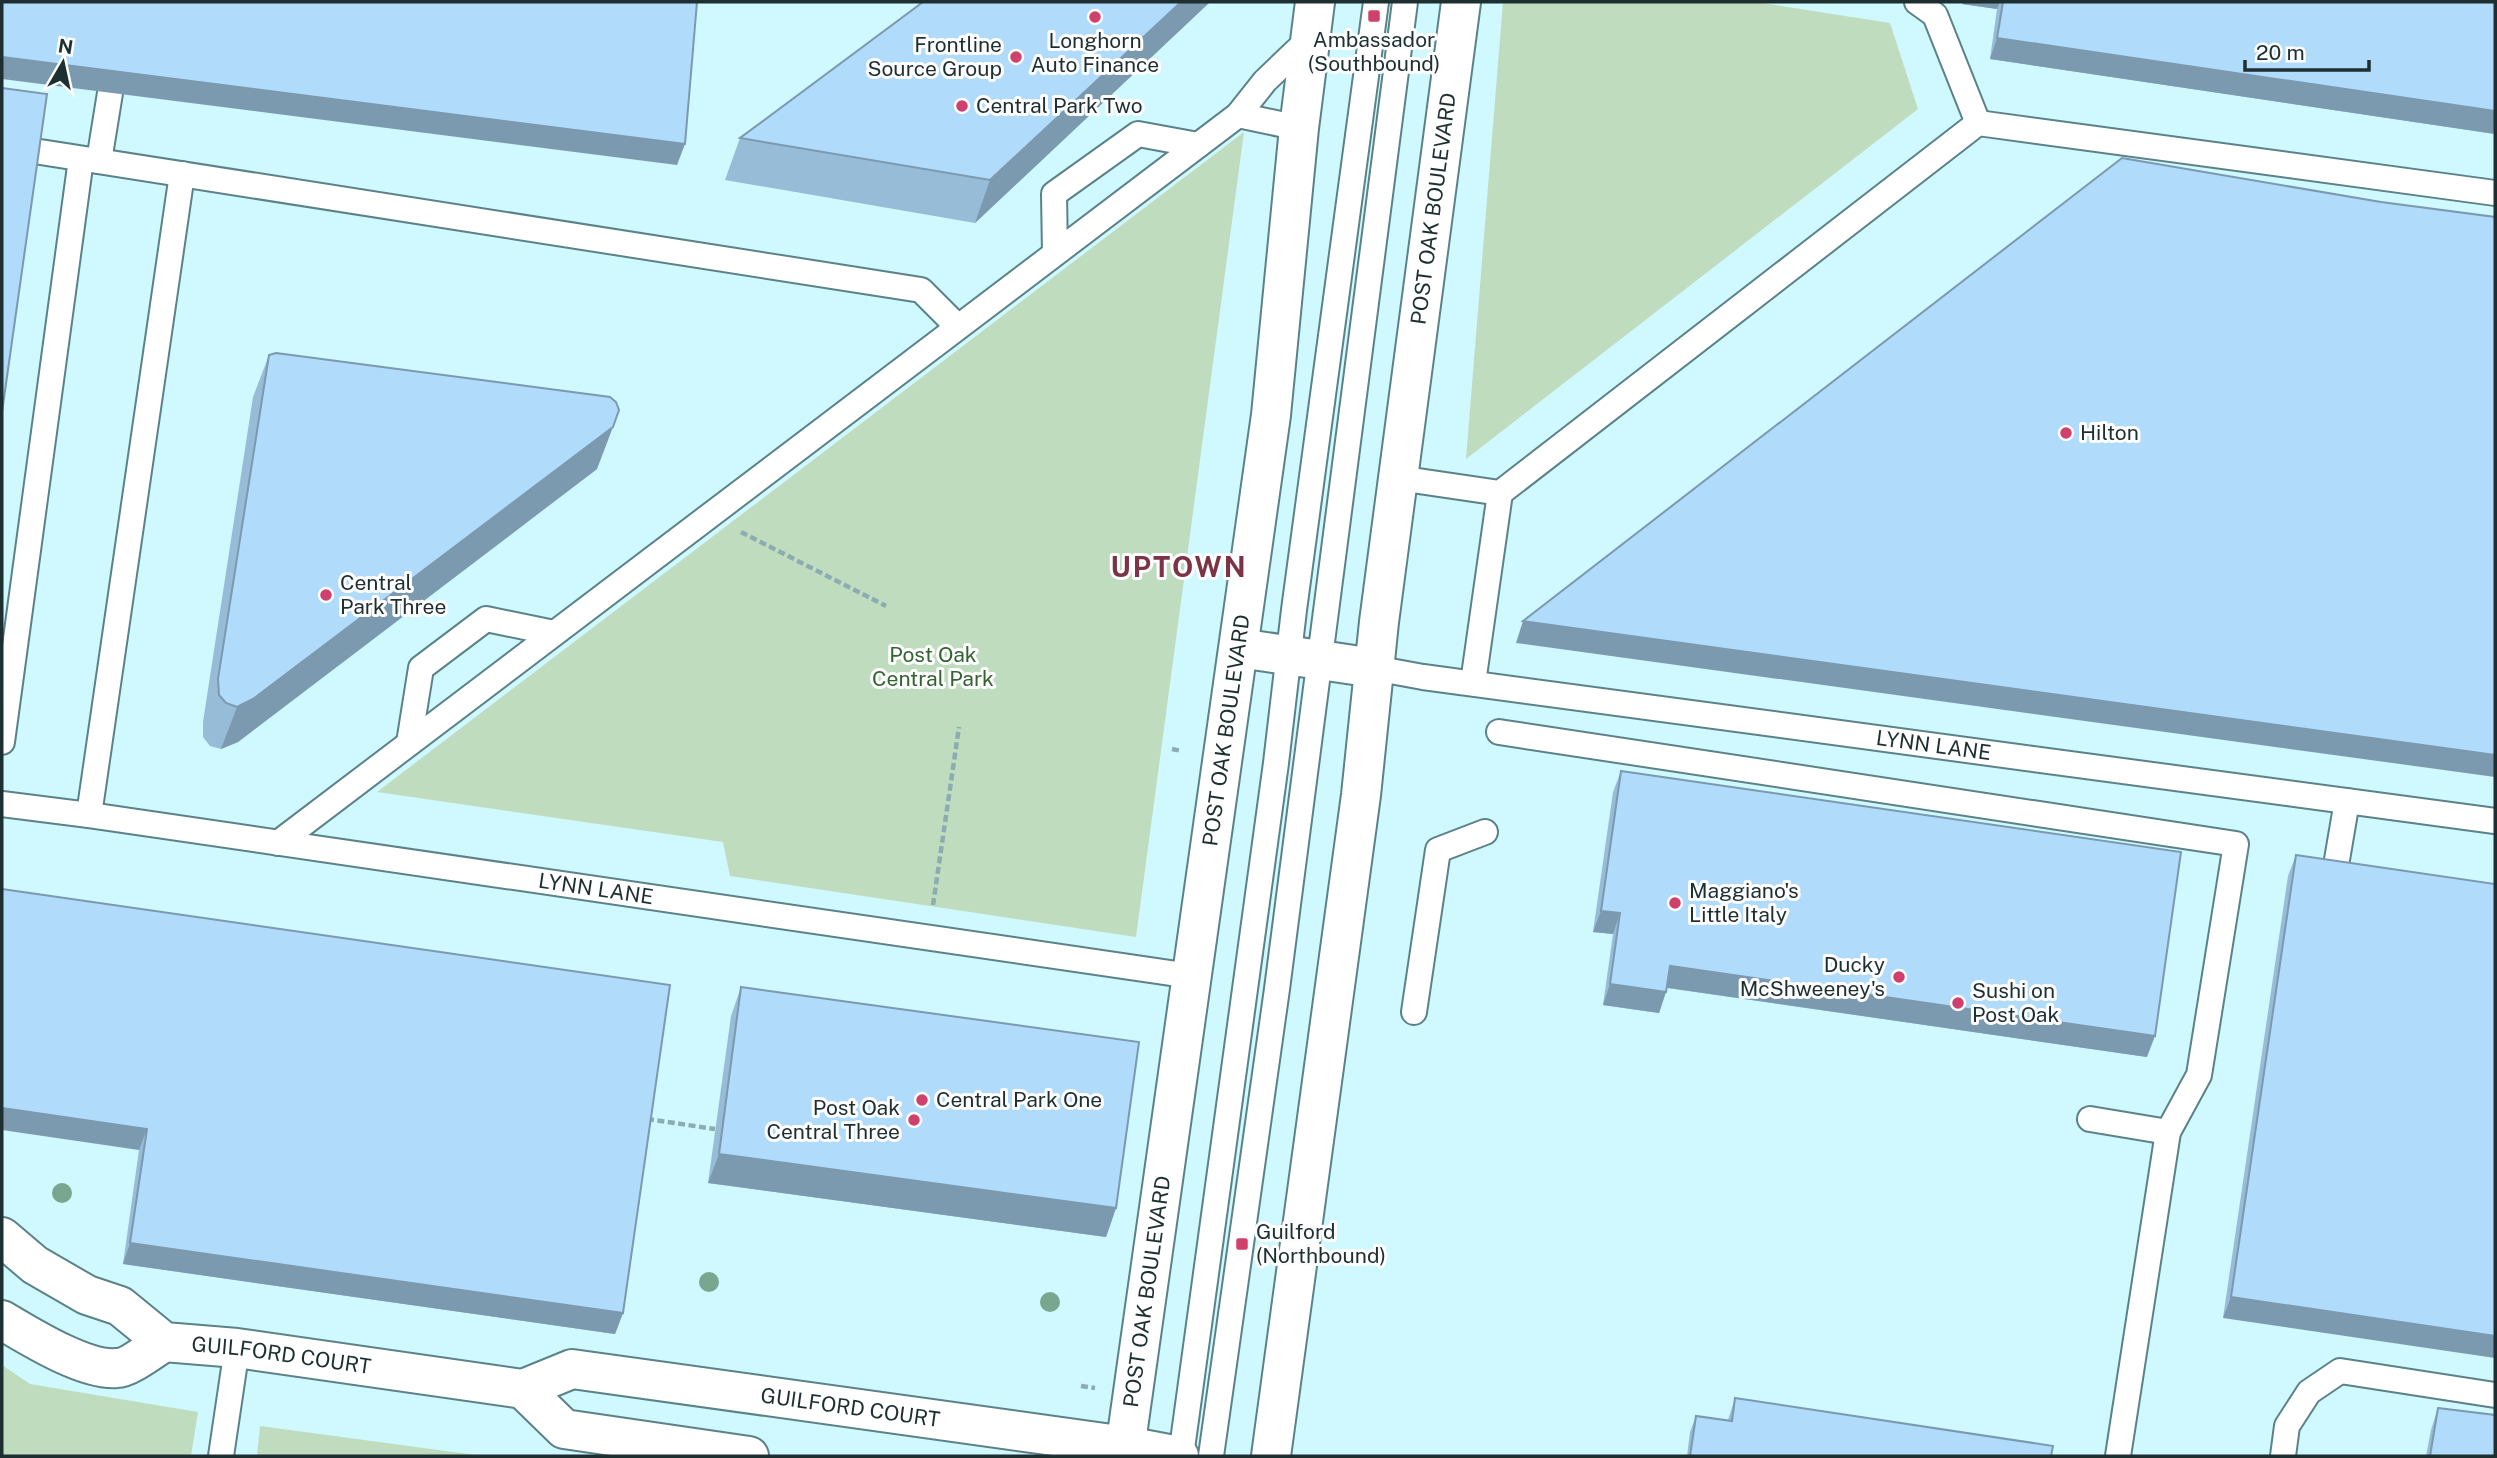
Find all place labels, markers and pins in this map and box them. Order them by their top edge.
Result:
marker: Ambassador (Southbound) [1366,8,1382,24]
marker: Longhorn Auto Finance [1087,9,1103,25]
place label: Ambassador (Southbound) [1308,27,1440,76]
place label: Longhorn Auto Finance [1031,28,1159,77]
place label: Frontline Source Group [867,32,1002,81]
marker: Frontline Source Group [1008,49,1024,65]
place label: Central Park Two [976,93,1143,118]
marker: Central Park Two [954,98,970,114]
place label: Hilton [2080,420,2139,445]
marker: Hilton [2058,425,2074,441]
place label: Central Park Three [340,570,446,619]
marker: Central Park Three [318,587,334,603]
place label: Maggiano's Little Italy [1689,878,1799,927]
marker: Maggiano's Little Italy [1667,895,1683,911]
place label: Ducky McShweeney's [1740,952,1885,1001]
marker: Ducky McShweeney's [1891,969,1907,985]
place label: Sushi on Post Oak [1972,978,2059,1027]
marker: Sushi on Post Oak [1950,995,1966,1011]
place label: Central Park One [936,1087,1102,1112]
marker: Central Park One [914,1092,930,1108]
place label: Post Oak Central Three [767,1095,900,1144]
marker: Post Oak Central Three [906,1112,922,1128]
place label: Guilford (Northbound) [1256,1219,1386,1268]
marker: Guilford (Northbound) [1234,1236,1250,1252]

